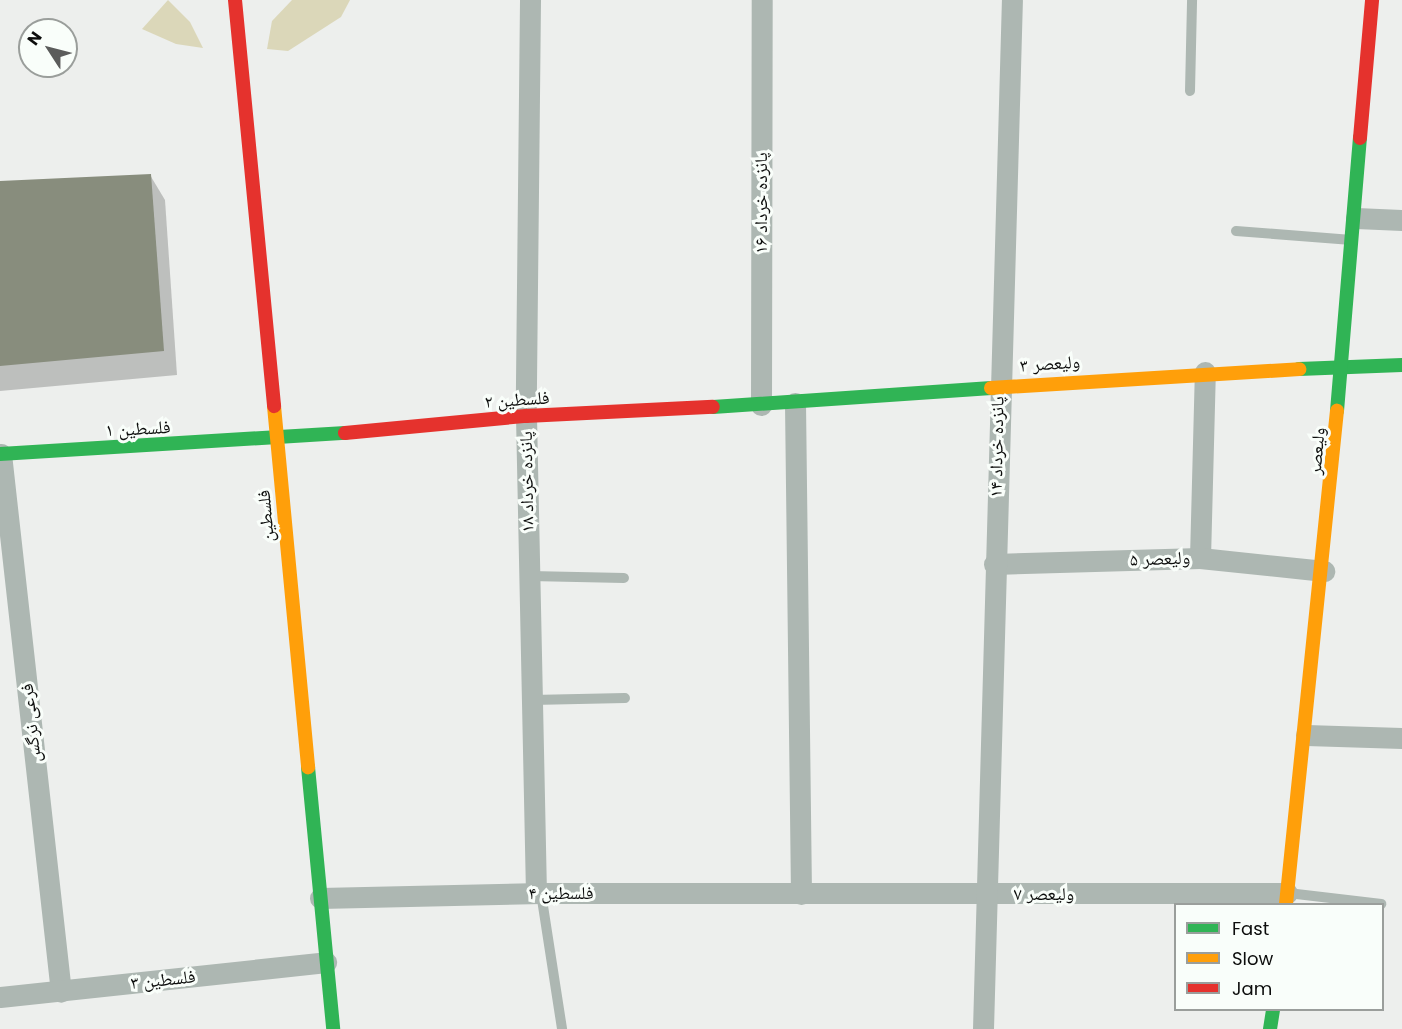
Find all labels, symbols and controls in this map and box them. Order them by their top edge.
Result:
north arrow [18,18,78,78]
text: N [22,27,47,50]
street label: پانزده خرداد ۱۶ [750,152,772,254]
street label: ولیعصر ۳ [1019,351,1081,377]
street label: فلسطین ۲ [484,387,550,413]
street label: پانزده خرداد ۱۴ [985,396,1009,498]
street label: فلسطین ۱ [105,417,171,441]
street label: ولیعصر [1304,426,1330,476]
street label: پانزده خرداد ۱۸ [515,431,539,533]
street label: فلسطین [253,489,279,543]
street label: ولیعصر ۵ [1129,547,1191,571]
street label: فرعی نرگس [16,683,46,763]
street label: فلسطین ۴ [528,882,594,904]
street label: ولیعصر ۷ [1014,883,1074,905]
legend [1174,903,1384,1011]
text: Fast [1232,916,1269,941]
text: Slow [1232,946,1273,971]
street label: فلسطین ۳ [129,966,197,994]
text: Jam [1232,976,1272,1001]

